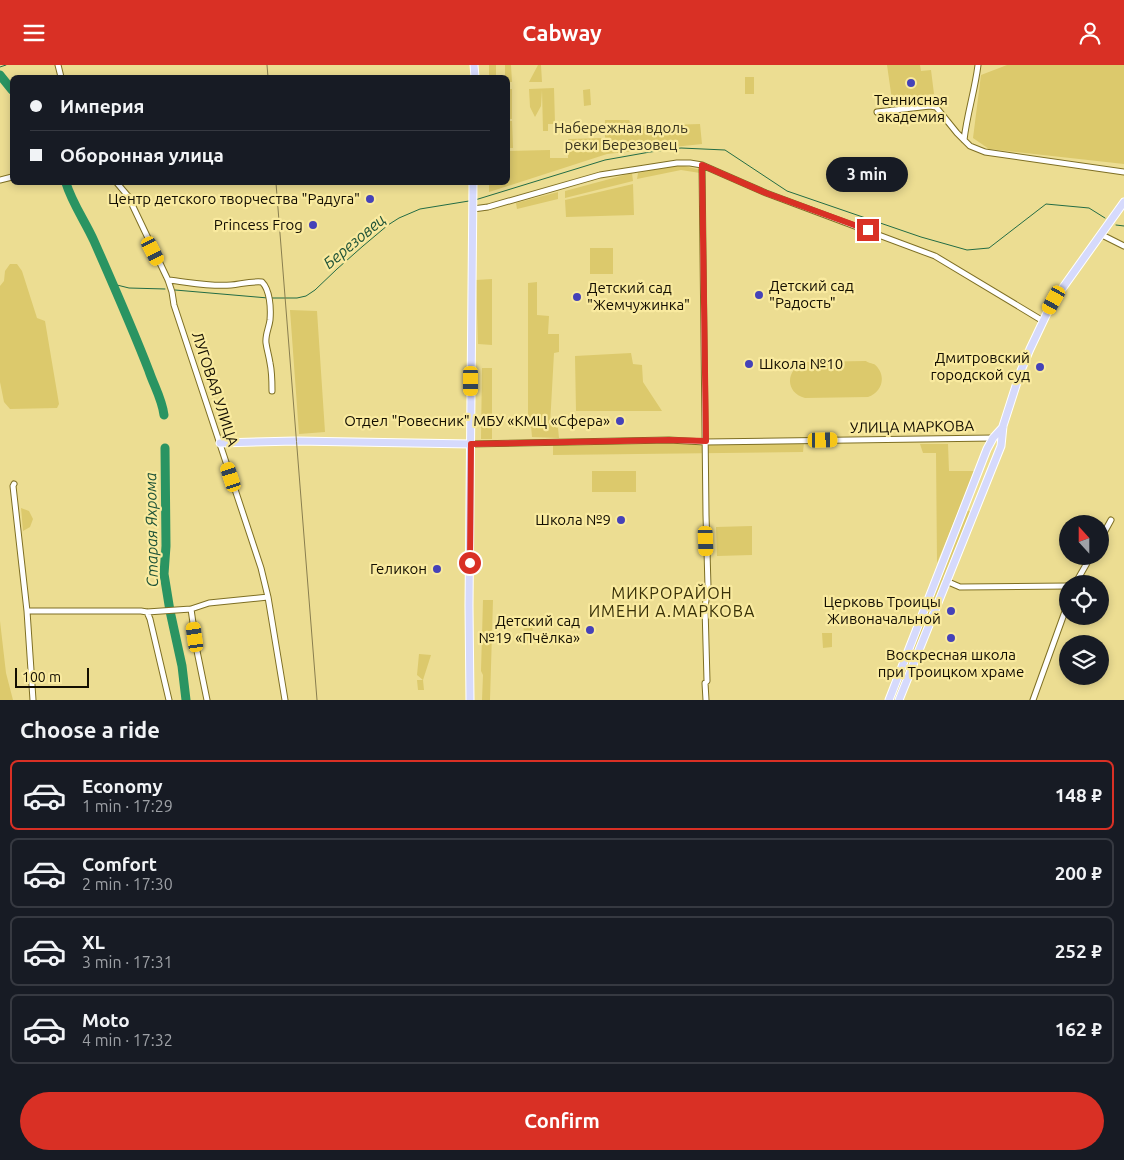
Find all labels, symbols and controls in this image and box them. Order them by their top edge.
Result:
icon: menu [20,19,48,47]
icon: person [1076,19,1104,47]
text: Cabway [522,20,602,45]
marker: Теннисная академия [905,77,917,89]
place label: Теннисная академия [874,91,948,125]
text: Империя [60,95,145,117]
park label: Набережная вдоль реки Березовец [554,119,688,153]
text: Оборонная улица [60,144,224,166]
callout: 3 min [827,157,909,193]
text: 3 min [847,165,887,183]
place label: Центр детского творчества "Радуга" [108,190,360,207]
marker: Центр детского творчества "Радуга" [364,193,376,205]
water label: Березовец [319,210,389,272]
place label: Princess Frog [214,216,303,233]
marker: Princess Frog [307,219,319,231]
route end [857,219,879,241]
car [139,234,166,268]
place label: Детский сад "Радость" [769,277,854,311]
place label: Детский сад "Жемчужинка" [587,279,690,313]
car [1040,283,1067,317]
marker: Детский сад "Радость" [753,289,765,301]
marker: Детский сад "Жемчужинка" [571,291,583,303]
street label: ЛУГОВАЯ УЛИЦА [189,329,242,448]
place label: Дмитровский городской суд [930,349,1030,383]
place label: Школа №10 [759,355,843,372]
marker: Школа №10 [743,358,755,370]
marker: Дмитровский городской суд [1034,361,1046,373]
car [463,366,478,396]
place label: Отдел "Ровесник" МБУ «КМЦ «Сфера» [344,412,610,429]
marker: Отдел "Ровесник" МБУ «КМЦ «Сфера» [614,415,626,427]
street label: УЛИЦА МАРКОВА [850,417,975,436]
car [807,432,838,448]
car [219,460,242,494]
water label: Старая Яхрома [141,472,161,588]
place label: Школа №9 [535,511,611,528]
marker: Школа №9 [615,514,627,526]
north arrow [1059,515,1109,565]
map controls [1059,515,1109,685]
car [697,526,714,556]
route start [459,552,481,574]
place label: Геликон [370,560,427,577]
marker: Геликон [431,563,443,575]
button: locate [1059,575,1109,625]
district label: МИКРОРАЙОН ИМЕНИ А.МАРКОВА [589,583,755,620]
place label: Церковь Троицы Живоначальной [823,593,941,627]
marker: Церковь Троицы Живоначальной [945,605,957,617]
place label: Детский сад №19 «Пчёлка» [478,612,580,646]
car [185,621,204,653]
marker: Детский сад №19 «Пчёлка» [584,624,596,636]
marker: Воскресная школа при Троицком храме [945,632,957,644]
button: layers [1059,635,1109,685]
place label: Воскресная школа при Троицком храме [878,646,1024,680]
scale bar [15,665,89,688]
text: 100 m [22,669,61,685]
text: Choose a ride [20,717,160,742]
icon: car [22,773,67,818]
text: Economy [82,775,163,797]
text: 148 ₽ [1055,784,1102,806]
text: 1 min · 17:29 [82,797,173,815]
icon: car [22,851,67,896]
text: Comfort [82,853,157,875]
text: 200 ₽ [1055,862,1102,884]
text: 2 min · 17:30 [82,875,173,893]
icon: car [22,929,67,974]
text: XL [82,931,105,953]
text: 252 ₽ [1055,940,1102,962]
text: 3 min · 17:31 [82,953,173,971]
icon: car [22,1007,67,1052]
text: Moto [82,1009,130,1031]
text: 162 ₽ [1055,1018,1102,1040]
text: 4 min · 17:32 [82,1031,173,1049]
button: Confirm [20,1092,1104,1150]

